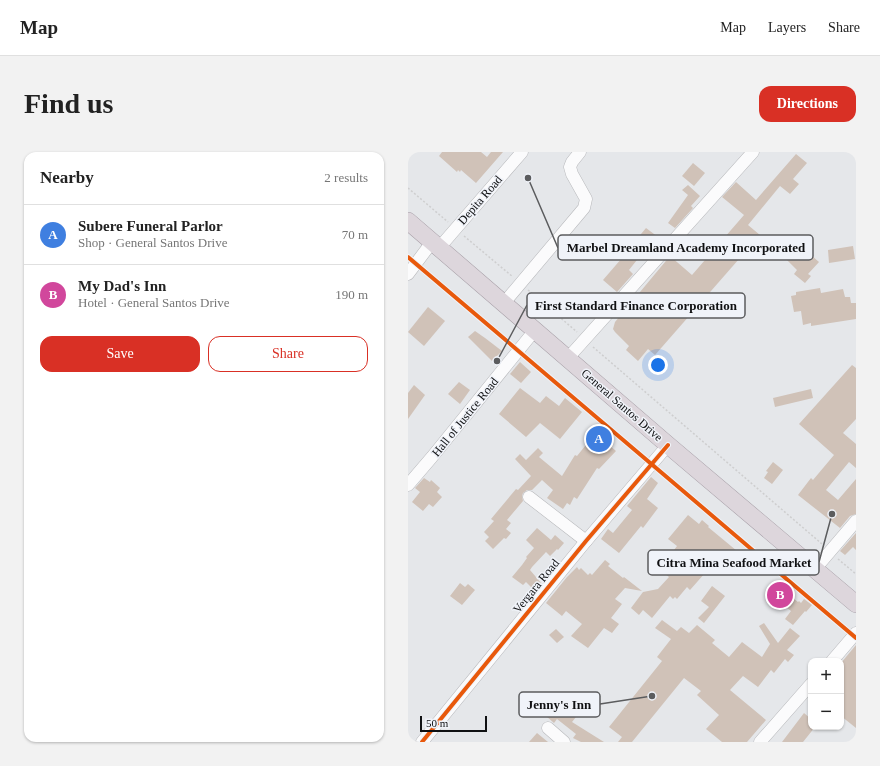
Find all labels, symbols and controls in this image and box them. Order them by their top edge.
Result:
text: Map [20,17,58,38]
text: Map [720,20,746,35]
text: Layers [768,20,806,35]
text: Share [828,20,860,35]
button: Directions [759,86,856,122]
text: Find us [24,88,114,119]
text: Nearby [40,168,94,187]
text: 2 results [324,170,368,185]
street label: Depita Road [455,173,505,227]
text: Subere Funeral Parlor [78,218,223,234]
text: A [48,227,58,242]
text: 70 m [342,227,368,242]
text: Shop · General Santos Drive [78,235,227,250]
callout: Marbel Dreamland Academy Incorporated [558,235,813,260]
text: Marbel Dreamland Academy Incorporated [567,240,806,255]
text: My Dad's Inn [78,278,166,294]
text: B [49,287,57,302]
text: 190 m [335,287,368,302]
callout: First Standard Finance Corporation [527,293,745,318]
text: Hotel · General Santos Drive [78,295,230,310]
text: First Standard Finance Corporation [535,298,738,313]
button: Save [40,336,200,372]
button: Share [208,336,368,372]
your location [648,355,668,375]
street label: General Santos Drive [578,366,666,444]
street label: Hall of Justice Road [429,375,501,459]
pin: A [586,424,612,454]
callout: Citra Mina Seafood Market [648,550,819,575]
text: Citra Mina Seafood Market [657,555,812,570]
street label: Vergara Road [510,556,562,616]
pin: B [767,580,793,610]
map controls [808,658,844,730]
button: + [808,658,844,694]
callout: Jenny's Inn [519,692,600,717]
button: − [808,694,844,730]
text: Jenny's Inn [527,697,592,712]
scale bar [420,714,487,733]
text: 50 m [426,717,448,729]

